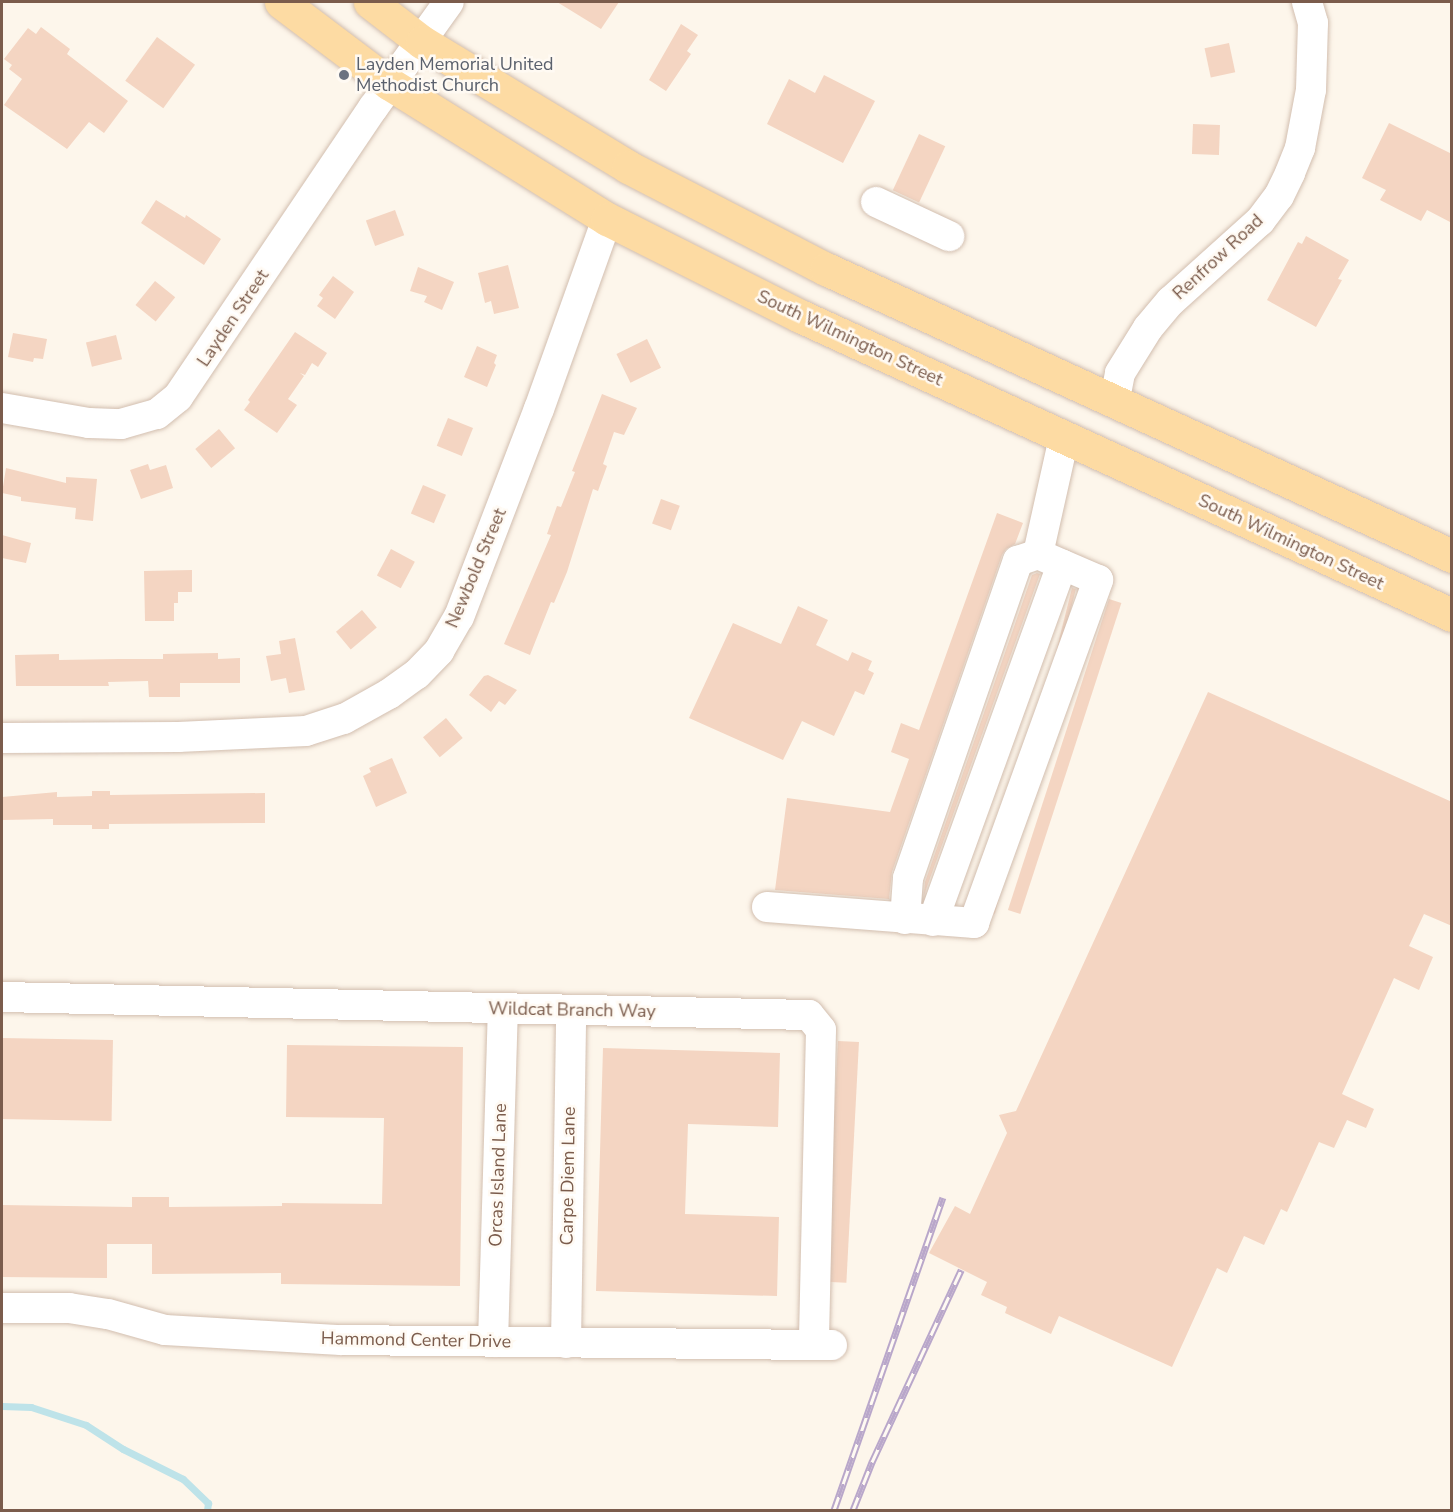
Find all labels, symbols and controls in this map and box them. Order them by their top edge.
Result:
place label: Layden Memorial United Methodist Church [356,54,554,97]
marker: Layden Memorial United Methodist Church [337,68,351,82]
street label: Renfrow Road [1168,210,1268,304]
street label: Layden Street [193,265,273,371]
street label: South Wilmington Street [754,285,946,391]
street label: South Wilmington Street [1195,489,1387,595]
street label: Newbold Street [441,505,511,631]
street label: Wildcat Branch Way [488,998,656,1022]
street label: Orcas Island Lane [485,1103,511,1247]
street label: Carpe Diem Lane [556,1106,580,1246]
street label: Hammond Center Drive [321,1328,511,1352]

